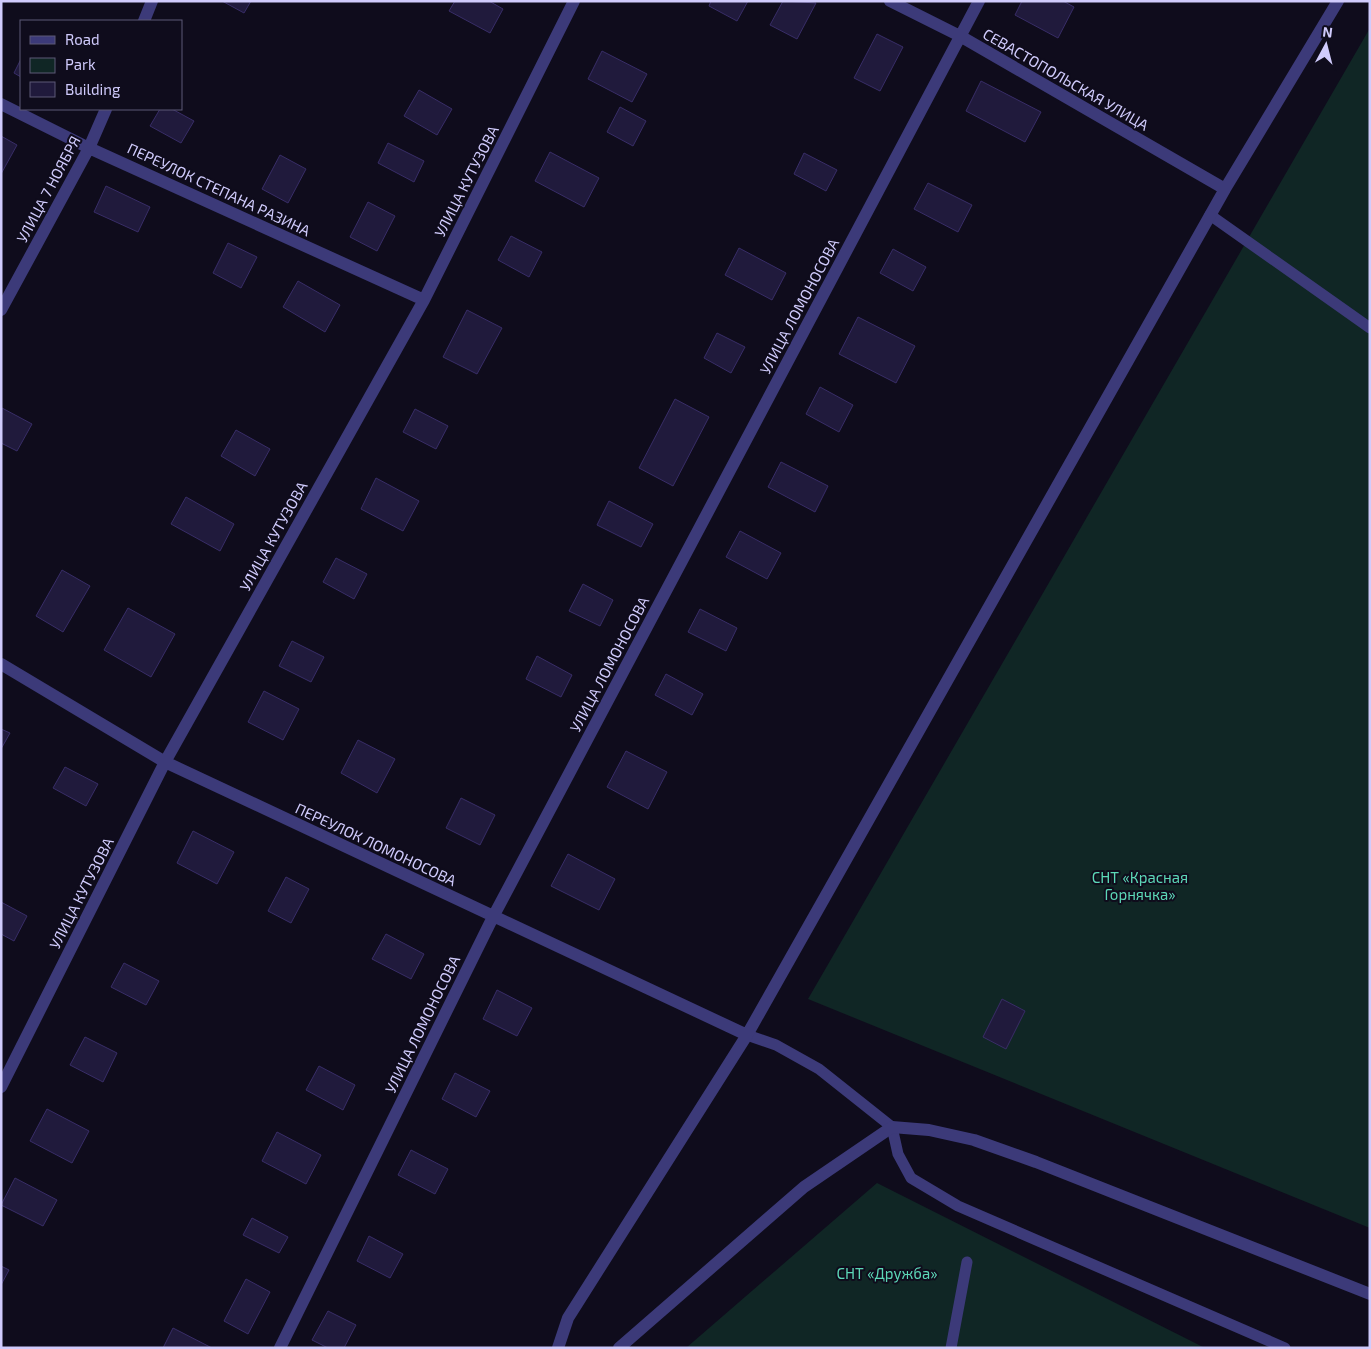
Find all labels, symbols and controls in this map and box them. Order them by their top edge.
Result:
legend [20,20,182,110]
north arrow [1301,20,1351,70]
text: N [1322,23,1334,41]
street label: СЕВАСТОПОЛЬСКАЯ УЛИЦА [980,24,1153,134]
text: Road [65,30,100,48]
text: Park [65,55,96,73]
text: Building [65,80,121,98]
street label: УЛИЦА КУТУЗОВА [430,122,502,240]
street label: УЛИЦА 7 НОЯБРЯ [12,133,84,245]
street label: ПЕРЕУЛОК СТЕПАНА РАЗИНА [125,139,314,240]
street label: УЛИЦА ЛОМОНОСОВА [756,235,843,377]
street label: УЛИЦА КУТУЗОВА [235,478,311,594]
street label: УЛИЦА ЛОМОНОСОВА [566,593,653,735]
street label: ПЕРЕУЛОК ЛОМОНОСОВА [293,799,460,890]
street label: УЛИЦА КУТУЗОВА [45,834,117,952]
park label: СНТ «Красная Горнячка» [1092,868,1188,903]
street label: УЛИЦА ЛОМОНОСОВА [381,952,463,1096]
park label: СНТ «Дружба» [837,1264,937,1283]

